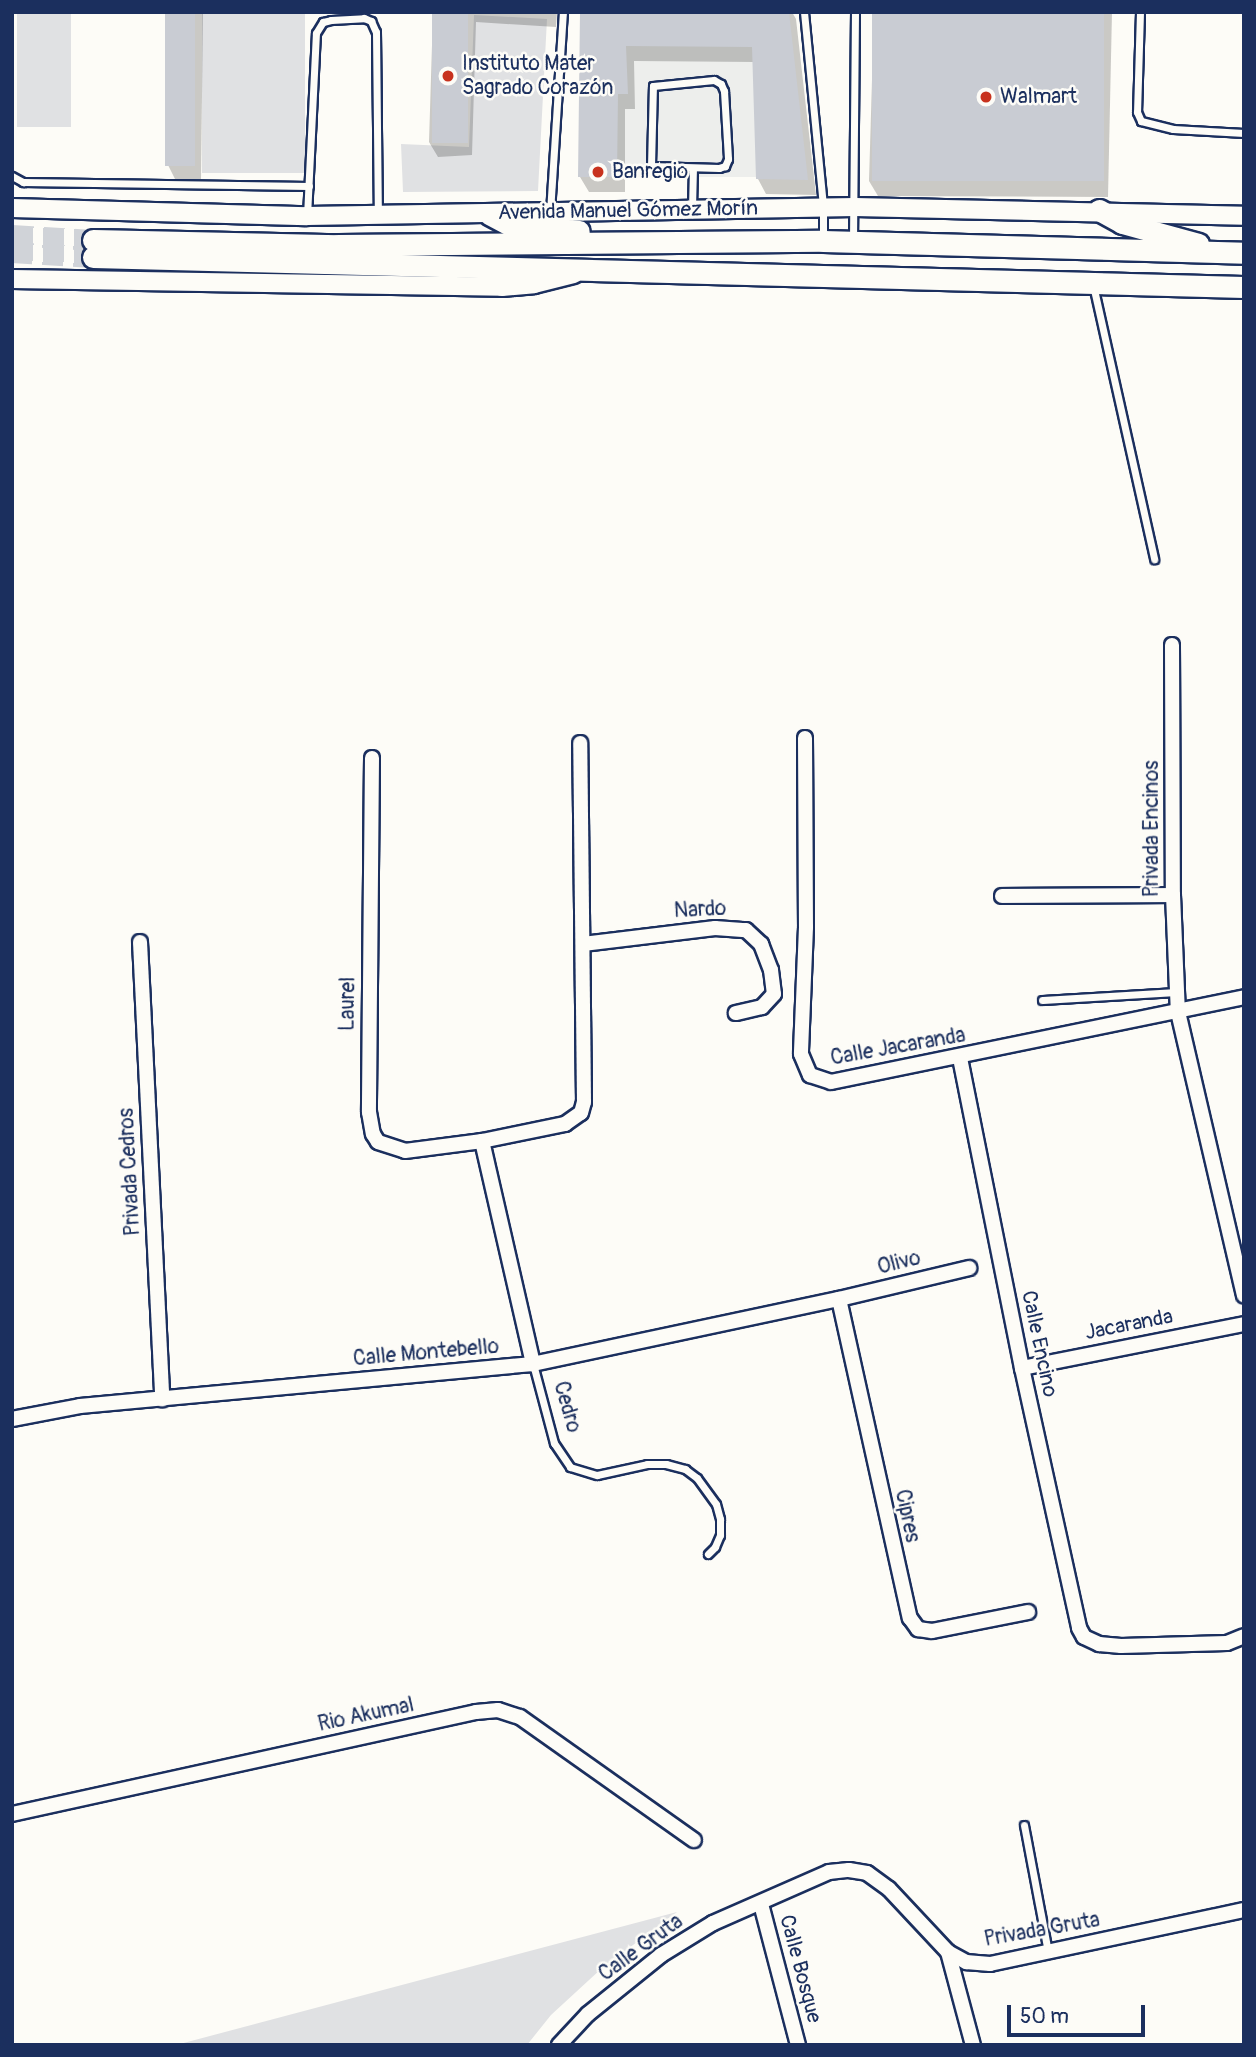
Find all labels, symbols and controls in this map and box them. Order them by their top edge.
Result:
place label: Instituto Mater Sagrado Corazón [462,51,613,101]
marker: Instituto Mater Sagrado Corazón [440,68,456,84]
place label: Walmart [1000,84,1077,110]
marker: Walmart [978,89,994,105]
place label: Banregio [612,159,688,185]
marker: Banregio [590,164,606,180]
street label: Avenida Manuel Gómez Morín [498,196,758,226]
street label: Privada Encinos [1139,761,1165,897]
street label: Nardo [673,896,727,924]
street label: Laurel [335,977,361,1031]
street label: Calle Jacaranda [829,1023,967,1071]
street label: Privada Cedros [114,1107,146,1237]
street label: Olivo [875,1246,923,1280]
street label: Calle Encino [1015,1288,1063,1400]
street label: Jacaranda [1083,1304,1175,1346]
street label: Calle Montebello [352,1334,500,1372]
street label: Cedro [548,1379,586,1435]
street label: Cipres [889,1487,925,1545]
street label: Rio Akumal [316,1693,416,1737]
street label: Privada Gruta [982,1907,1102,1953]
street label: Calle Gruta [594,1909,688,1987]
street label: Calle Bosque [773,1912,827,2026]
scale bar [1011,1990,1149,2034]
text: 50 m [1020,2003,1069,2030]

